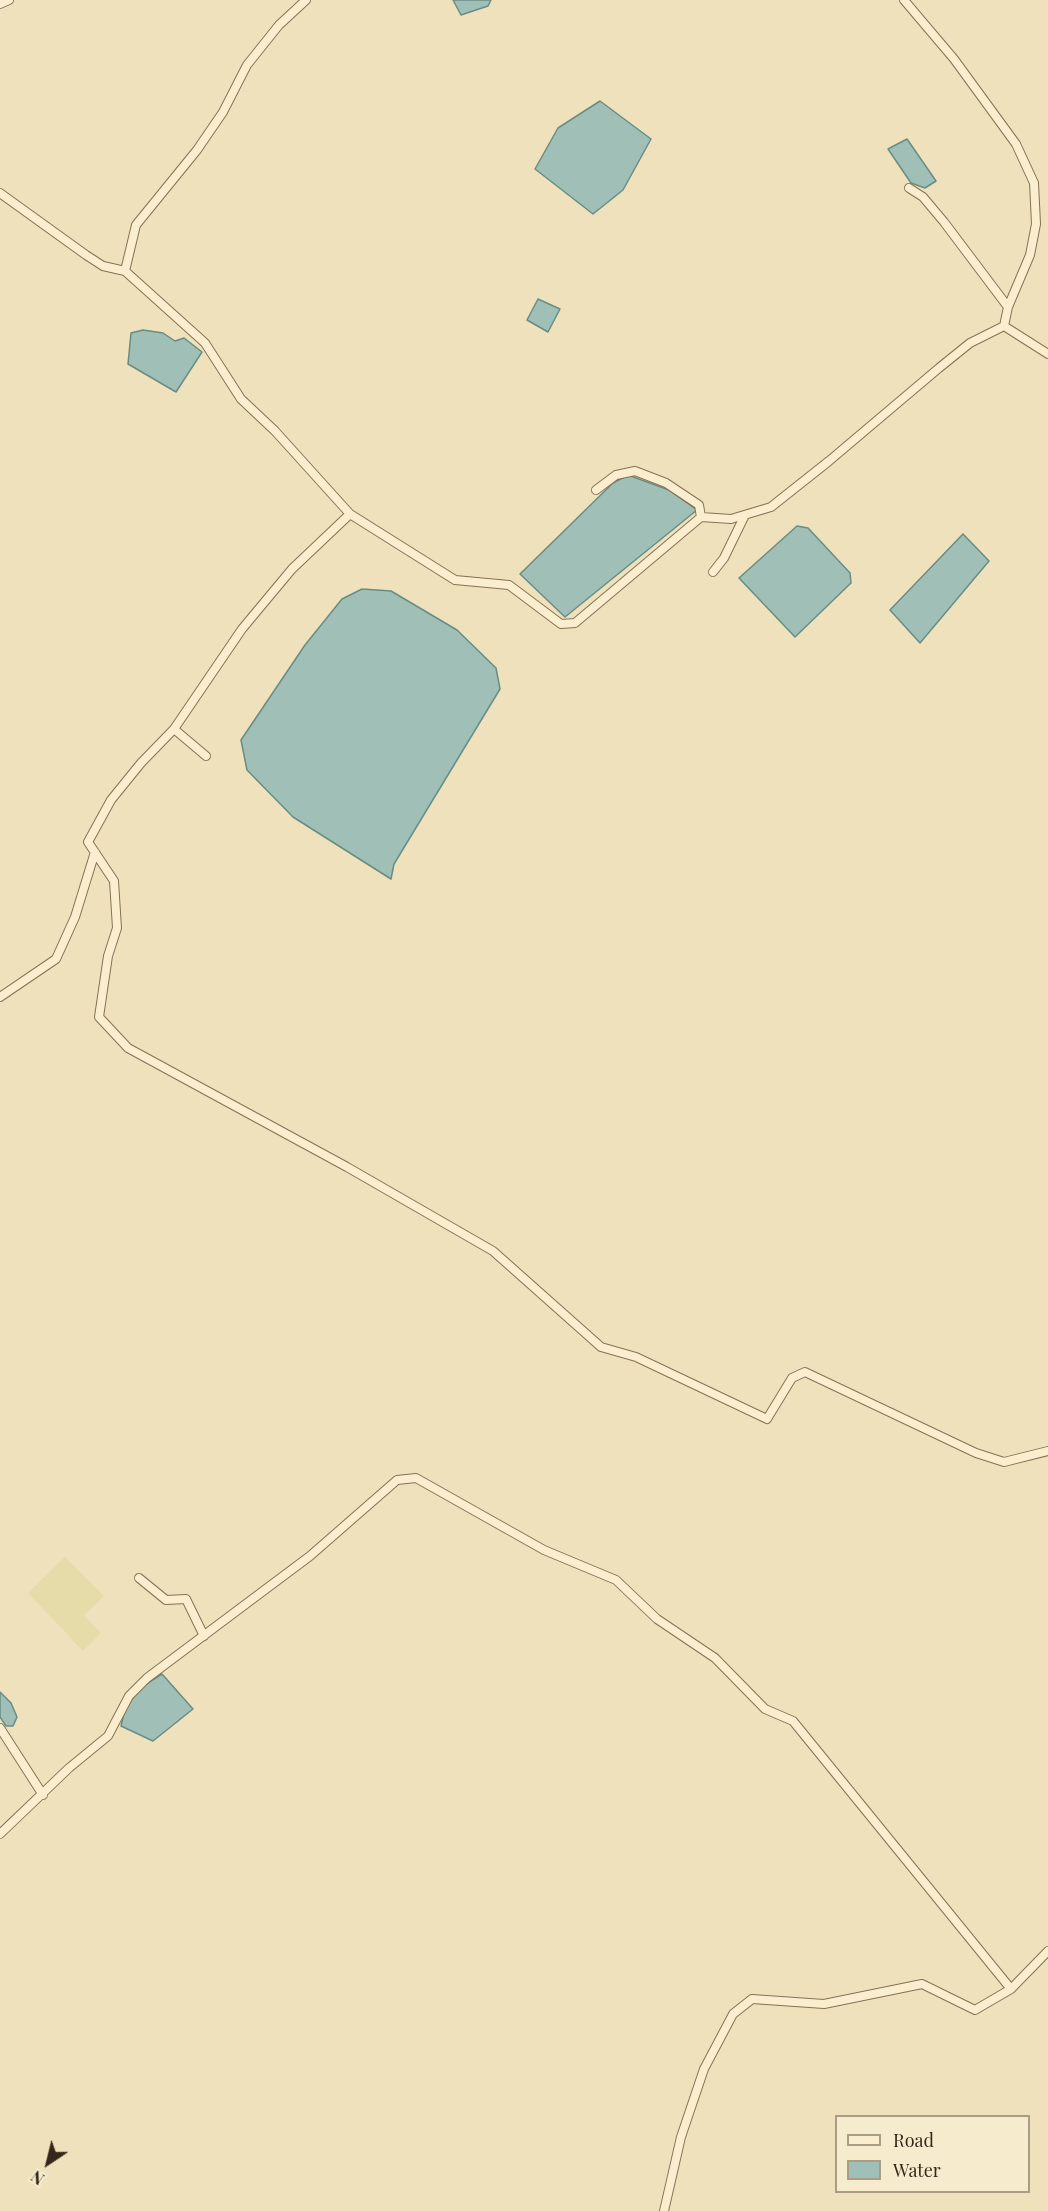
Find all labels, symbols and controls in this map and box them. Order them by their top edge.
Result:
legend [835,2115,1030,2193]
text: Road [893,2128,934,2152]
north arrow [18,2133,78,2193]
text: Water [893,2158,941,2182]
text: N [27,2166,48,2190]

